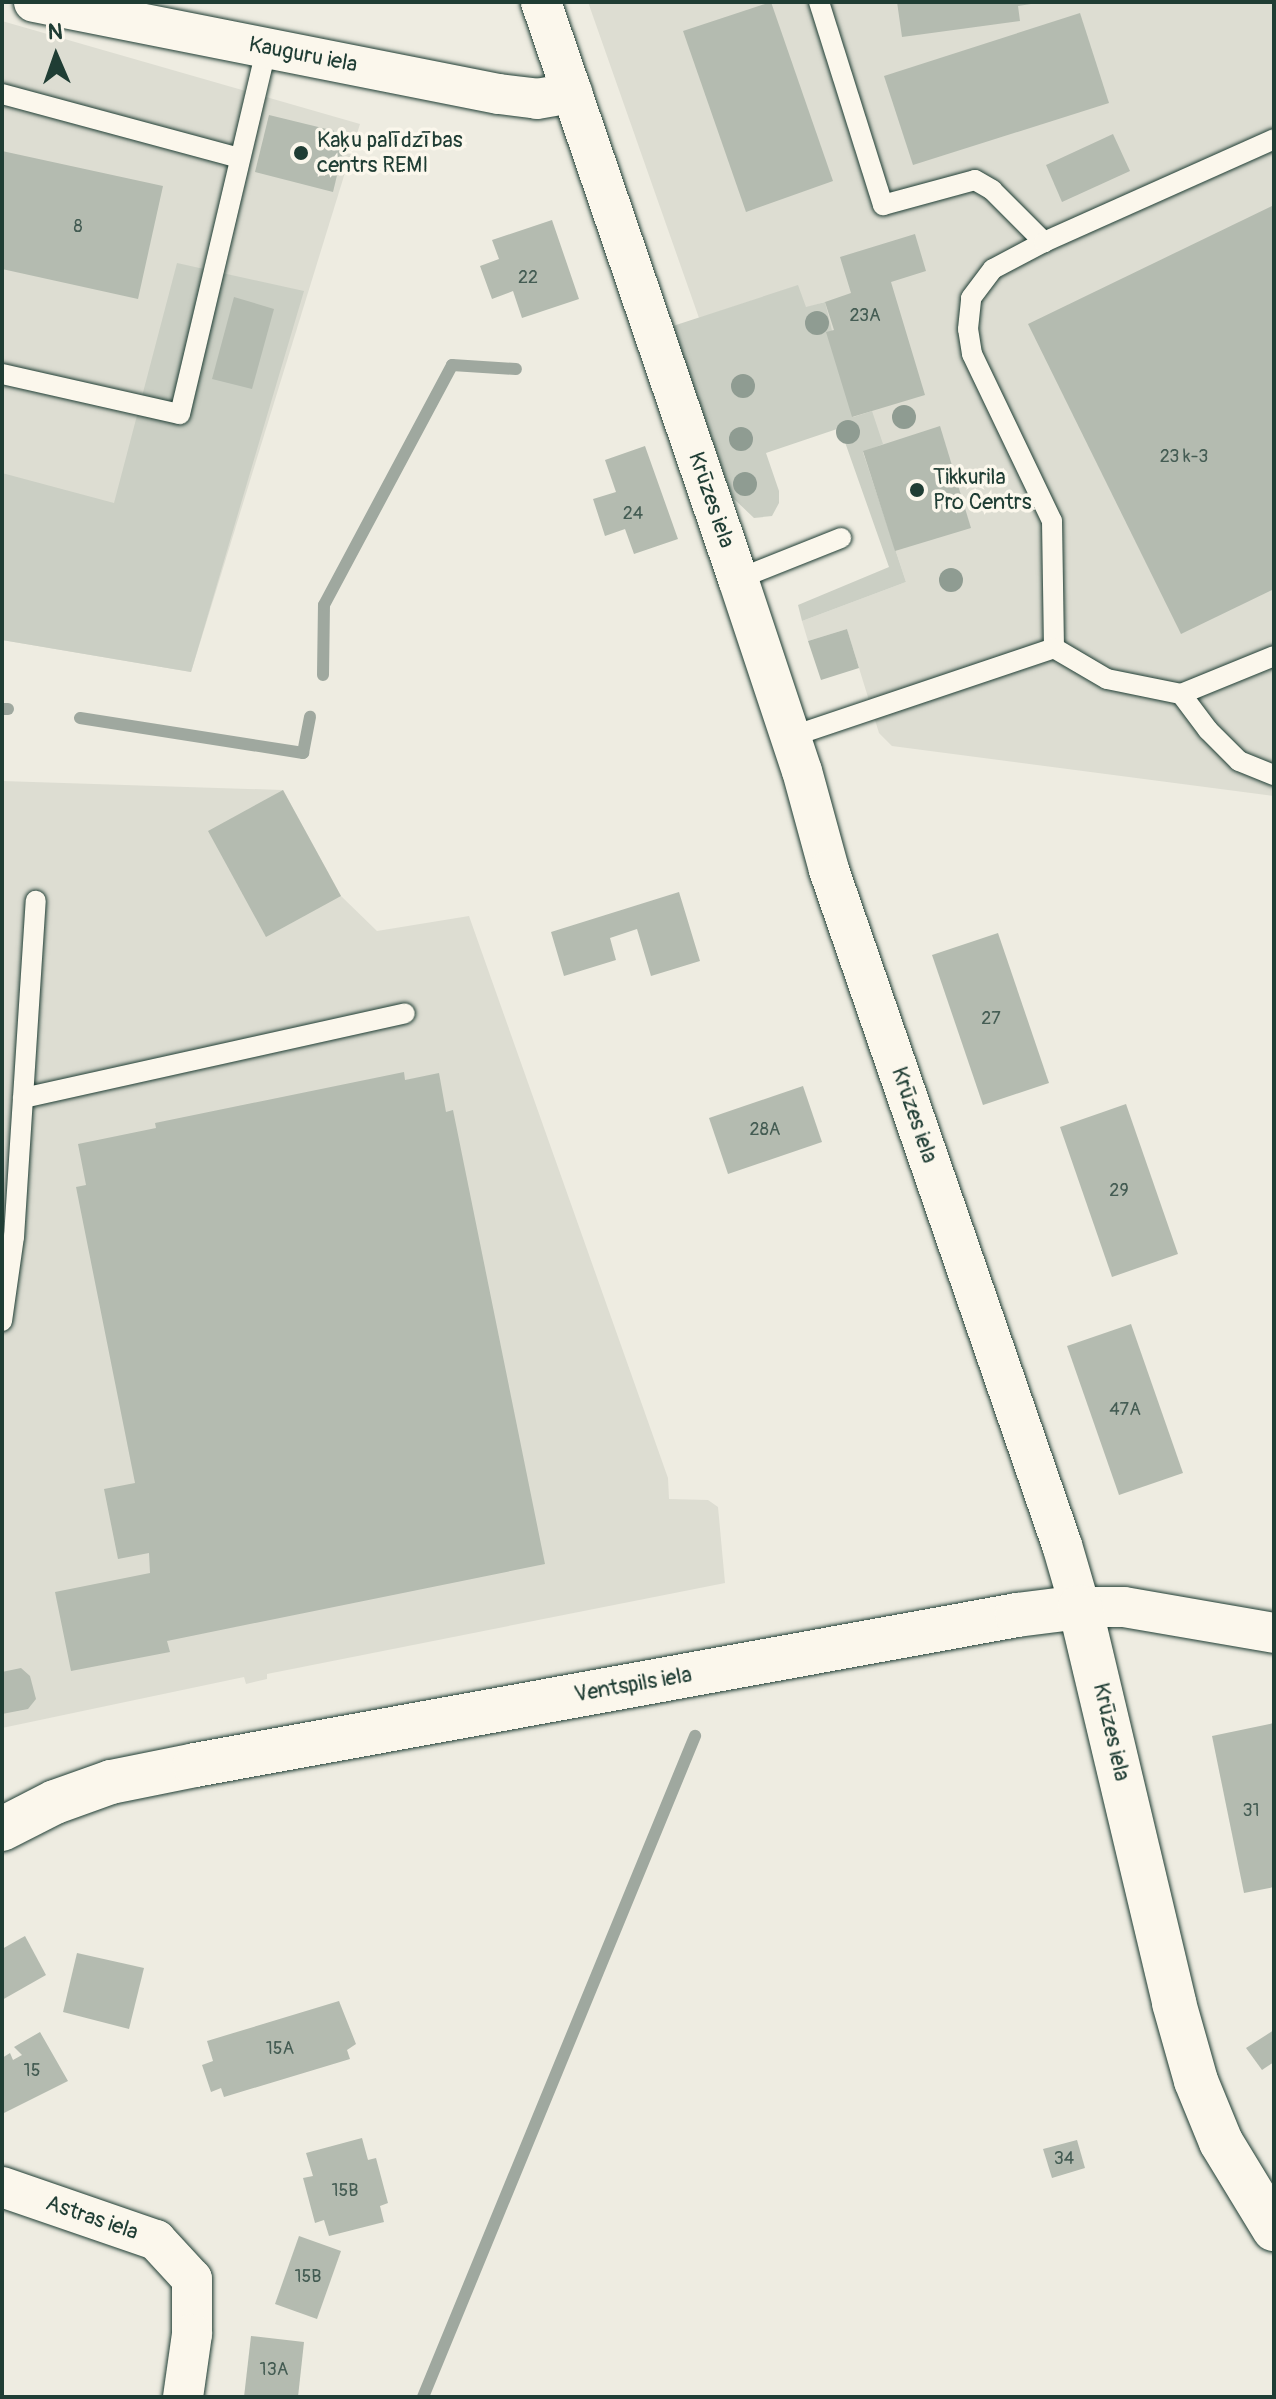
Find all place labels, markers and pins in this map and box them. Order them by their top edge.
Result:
place label: Kaķu palīdzības centrs REMI [317,127,463,178]
marker: Kaķu palīdzības centrs REMI [292,144,310,162]
place label: Tikkurila Pro Centrs [933,464,1031,516]
marker: Tikkurila Pro Centrs [908,481,926,499]

